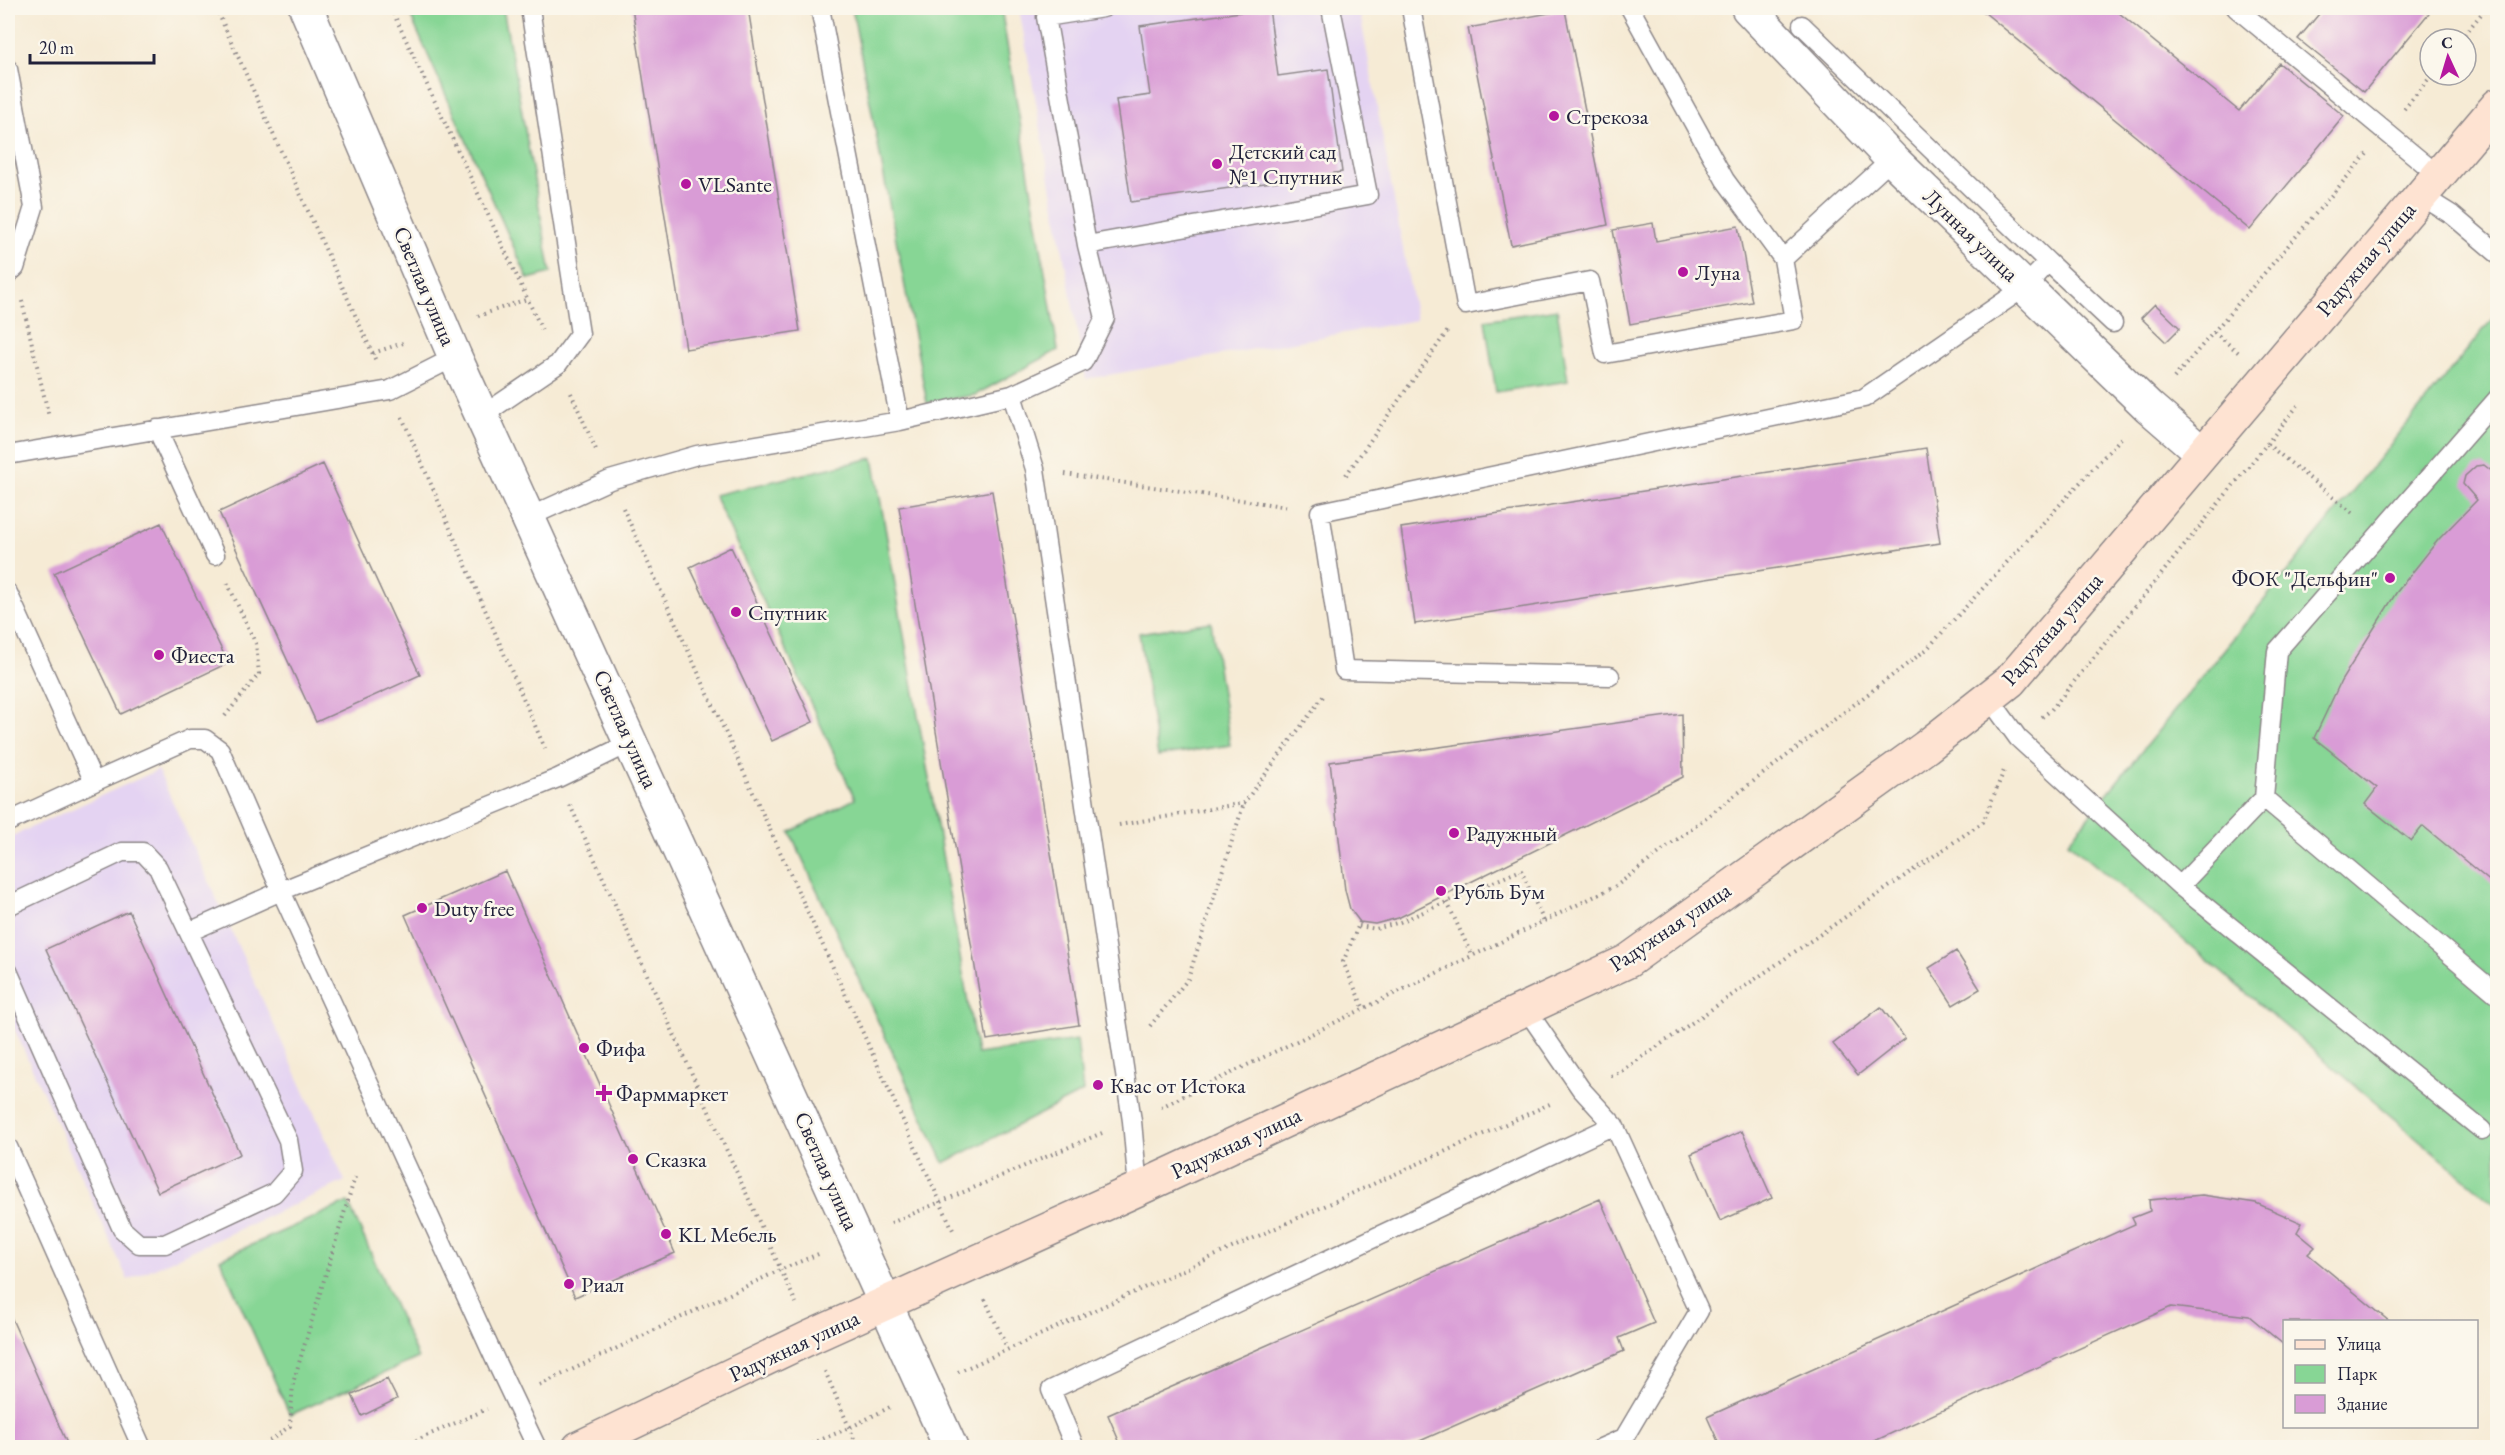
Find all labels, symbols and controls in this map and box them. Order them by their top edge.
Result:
scale bar [30,27,154,65]
north arrow [2418,27,2478,87]
text: С [2441,32,2453,53]
text: 20 m [39,36,74,59]
place label: Стрекоза [1566,102,1649,131]
marker: Стрекоза [1547,109,1561,123]
place label: Детский сад №1 Спутник [1229,137,1342,191]
marker: Детский сад №1 Спутник [1210,157,1224,171]
place label: VLSante [698,170,772,199]
marker: VLSante [679,177,693,191]
street label: Лунная улица [1917,182,2025,288]
street label: Радужная улица [2310,196,2422,322]
street label: Светлая улица [387,222,463,350]
place label: Луна [1695,258,1741,287]
marker: Луна [1676,265,1690,279]
place label: ФОК "Дельфин" [2231,564,2378,593]
street label: Радужная улица [1995,566,2109,692]
marker: ФОК "Дельфин" [2383,571,2397,585]
place label: Спутник [748,598,827,627]
marker: Спутник [729,605,743,619]
place label: Фиеста [171,641,235,670]
marker: Фиеста [152,648,166,662]
street label: Светлая улица [587,665,665,793]
place label: Радужный [1466,819,1558,848]
marker: Радужный [1447,826,1461,840]
street label: Радужная улица [1604,876,1737,978]
place label: Рубль Бум [1453,877,1545,906]
marker: Рубль Бум [1434,884,1448,898]
place label: Duty free [434,894,515,923]
marker: Duty free [415,901,429,915]
place label: Фифа [596,1034,646,1063]
marker: Фифа [577,1041,591,1055]
place label: Квас от Истока [1110,1071,1246,1100]
marker: Квас от Истока [1091,1078,1105,1092]
place label: Фарммаркет [616,1079,728,1108]
marker: Фарммаркет [597,1086,611,1100]
street label: Радужная улица [1166,1100,1306,1186]
street label: Светлая улица [788,1107,866,1235]
place label: Сказка [645,1145,707,1174]
marker: Сказка [626,1152,640,1166]
place label: KL Мебель [678,1220,777,1249]
marker: KL Мебель [659,1227,673,1241]
place label: Риал [581,1270,625,1299]
marker: Риал [562,1277,576,1291]
street label: Радужная улица [724,1303,864,1389]
legend [2283,1320,2478,1428]
text: Улица [2336,1332,2382,1355]
text: Парк [2337,1362,2377,1385]
text: Здание [2337,1392,2387,1415]

